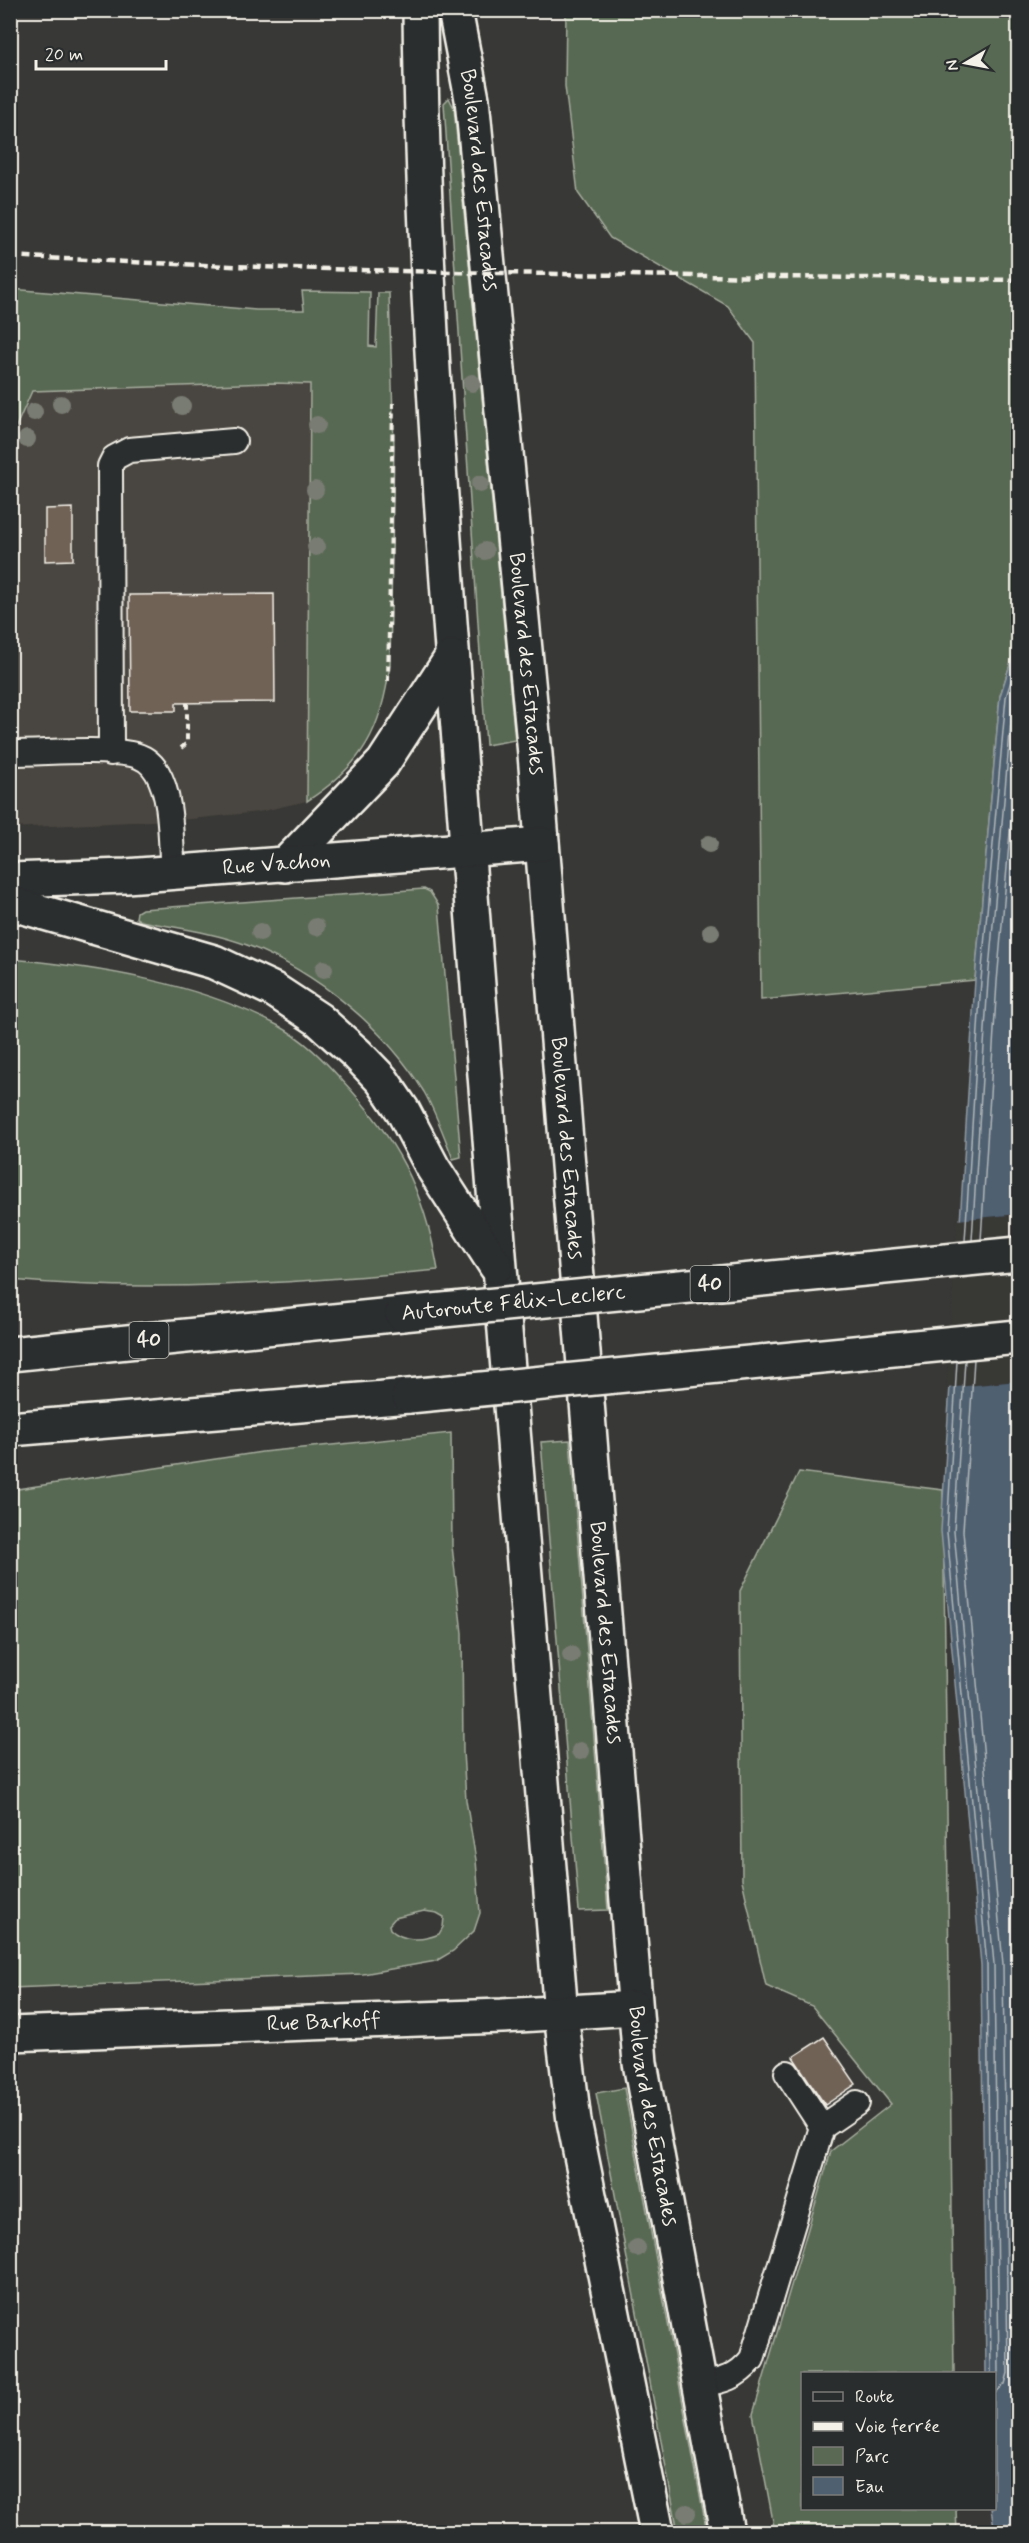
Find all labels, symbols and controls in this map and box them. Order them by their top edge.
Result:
scale bar [36,33,166,71]
north arrow [936,33,996,93]
text: 20 m [45,43,83,67]
text: N [941,58,964,72]
street label: Boulevard des Estacades [453,67,504,293]
street label: Boulevard des Estacades [502,551,551,776]
street label: Rue Vachon [221,846,332,883]
street label: Boulevard des Estacades [544,1036,590,1261]
road number: 40 [690,1266,730,1302]
street label: Autoroute Félix-Leclerc [400,1278,627,1328]
road number: 40 [130,1322,168,1358]
street label: Boulevard des Estacades [583,1520,628,1745]
street label: Boulevard des Estacades [621,2005,684,2229]
street label: Rue Barkoff [266,2006,381,2039]
legend [801,2372,996,2510]
text: Route [855,2385,894,2409]
text: Voie ferrée [855,2415,940,2439]
text: Parc [855,2445,889,2469]
text: Eau [855,2475,884,2499]

